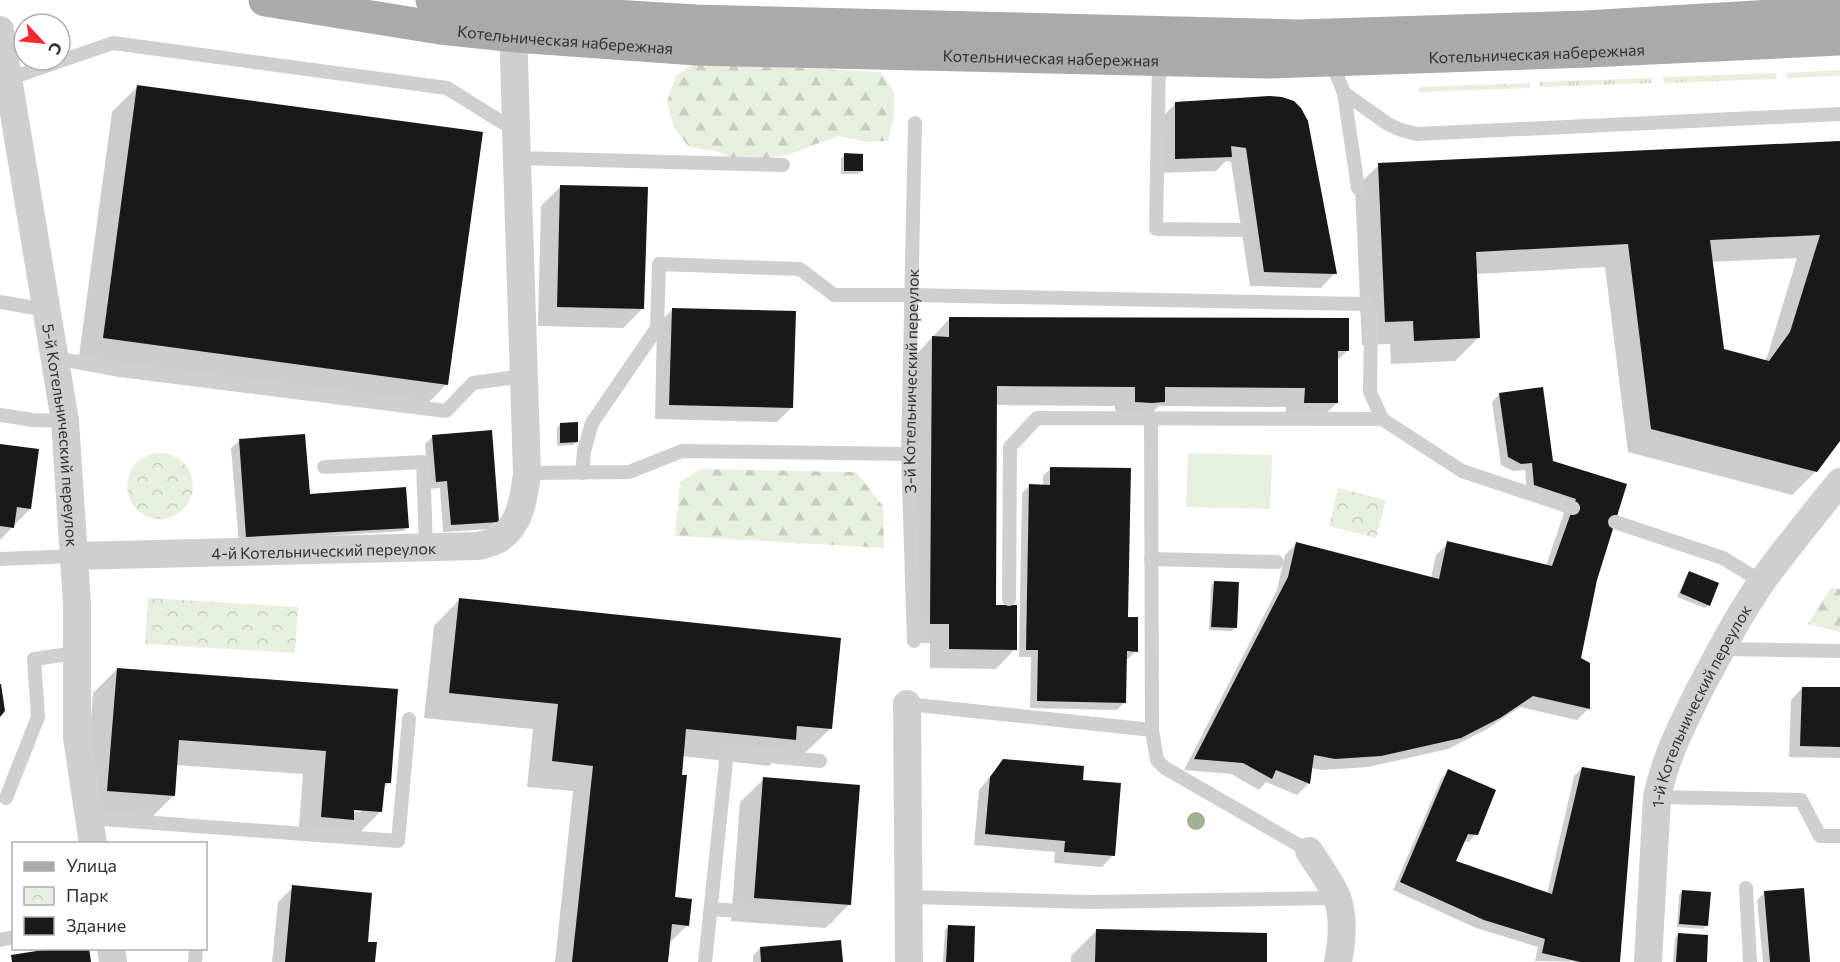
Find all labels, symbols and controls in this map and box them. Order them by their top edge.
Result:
north arrow [12,12,72,72]
street label: Котельническая набережная [456,20,674,57]
street label: Котельническая набережная [1428,39,1645,66]
text: С [45,40,67,58]
street label: Котельническая набережная [942,45,1159,69]
street label: 3-й Котельнический переулок [898,268,921,494]
street label: 5-й Котельнический переулок [39,322,83,548]
street label: 4-й Котельнический переулок [211,538,437,562]
street label: 1-й Котельнический переулок [1647,600,1755,808]
legend [12,842,207,950]
text: Улица [66,854,117,876]
text: Парк [66,884,109,906]
text: Здание [66,914,126,936]

